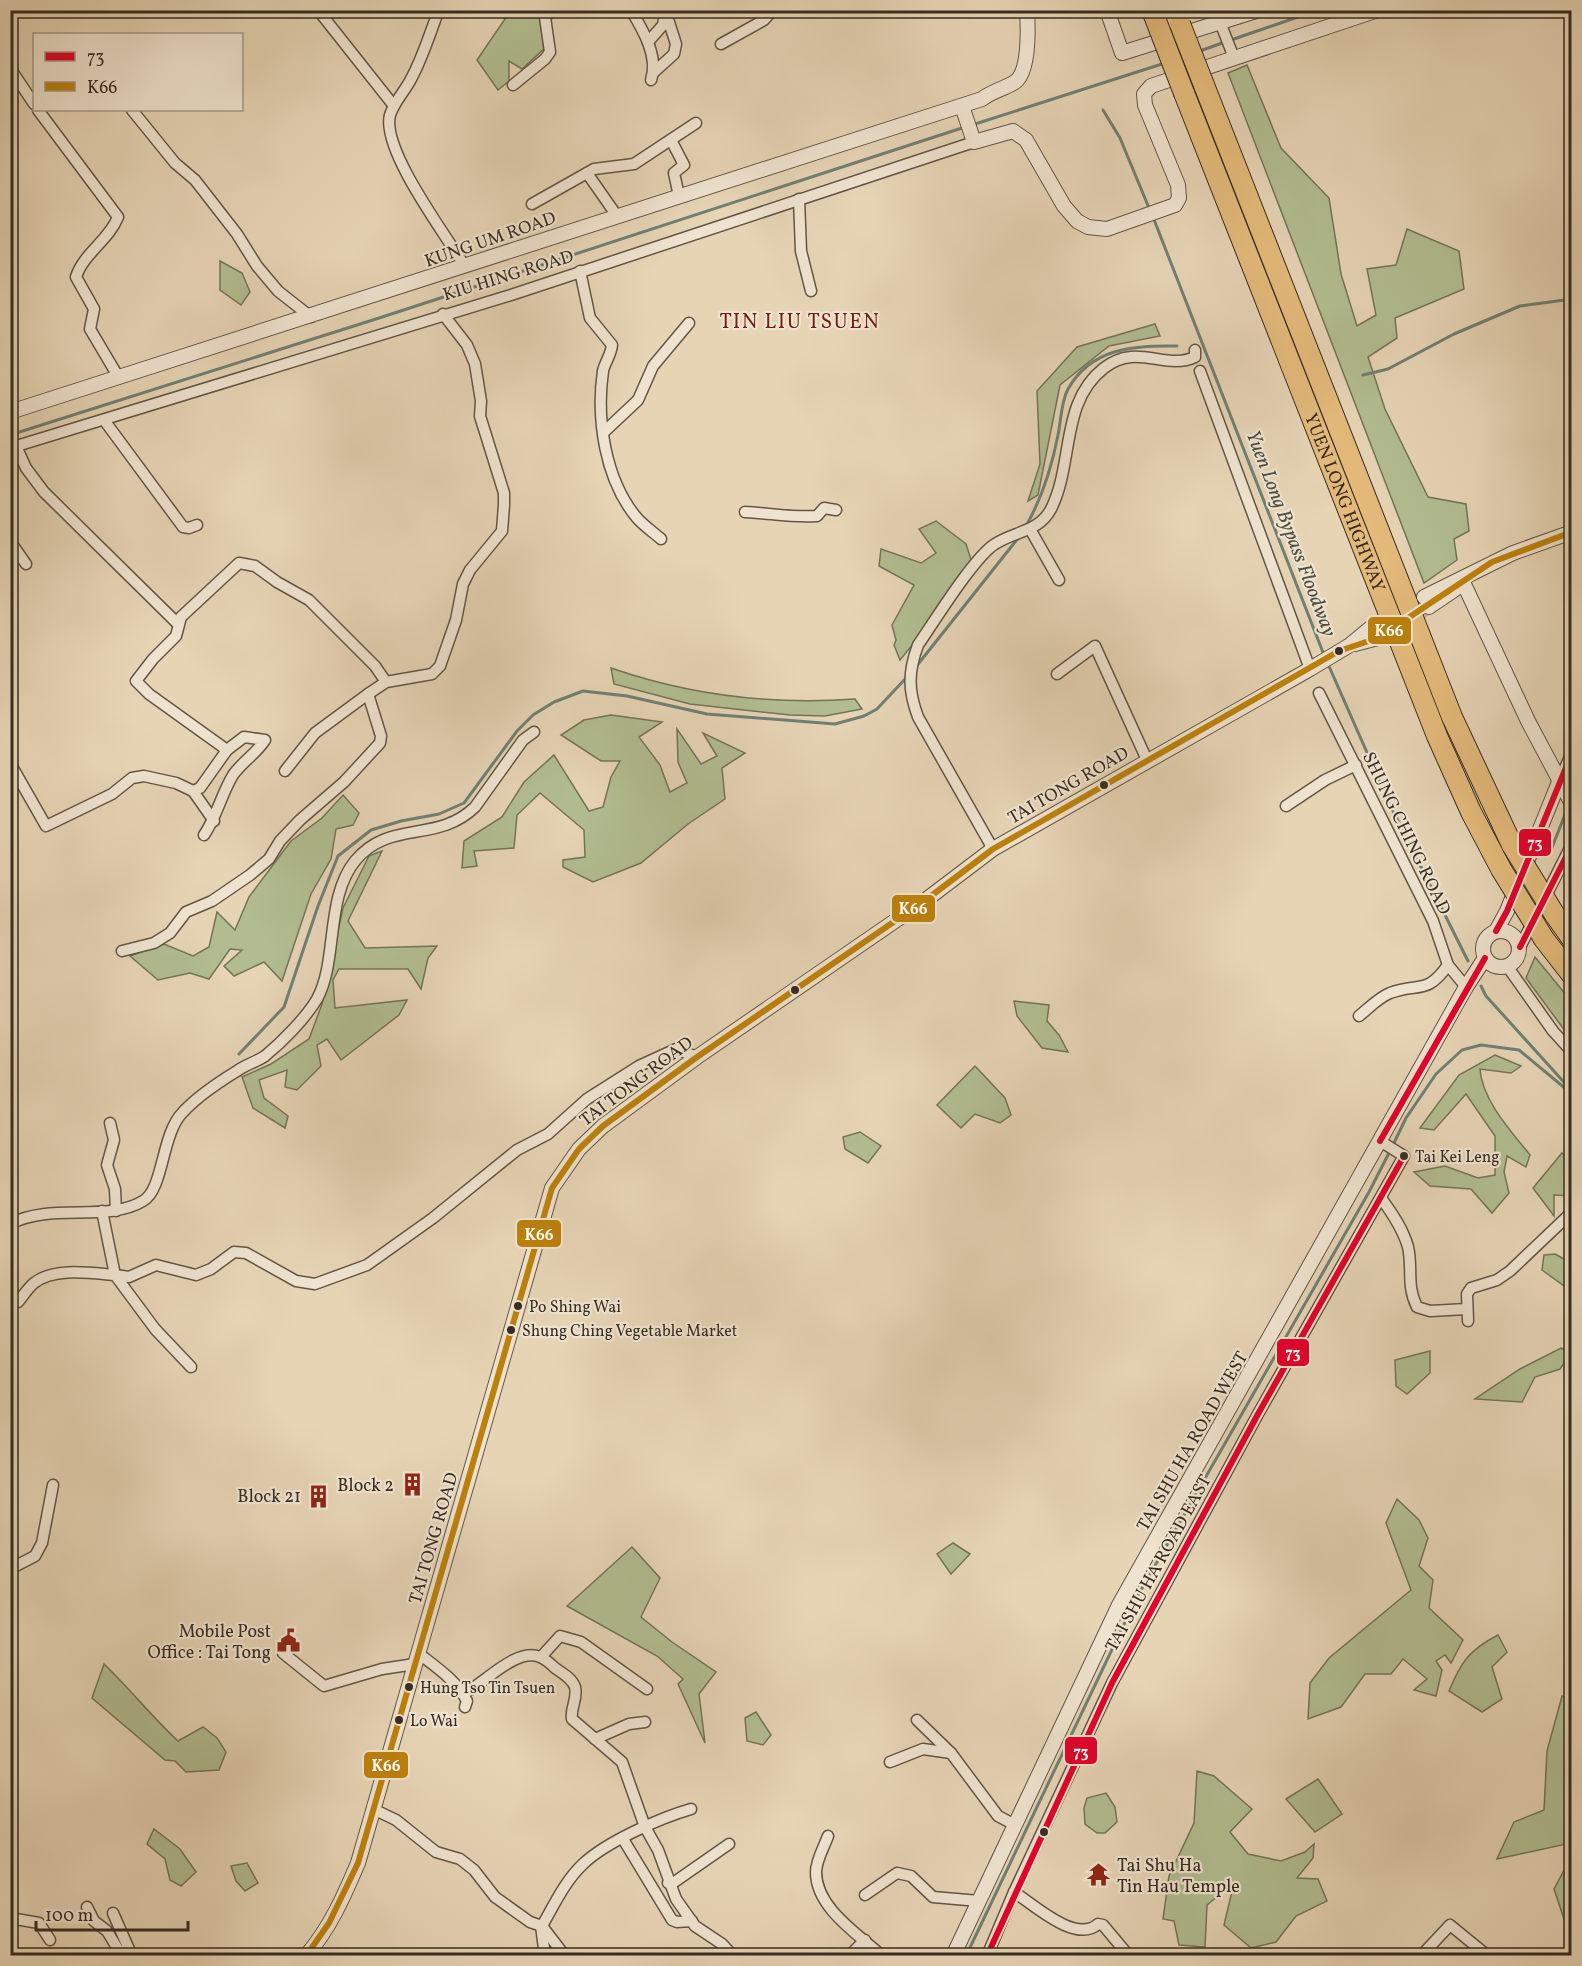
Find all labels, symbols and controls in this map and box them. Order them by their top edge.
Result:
legend [33,33,243,111]
text: 73 [87,46,104,71]
text: K66 [87,76,117,101]
street label: KUNG UM ROAD [421,206,559,275]
street label: KIU HING ROAD [440,245,577,308]
district label: TIN LIU TSUEN [720,308,880,337]
street label: YUEN LONG HIGHWAY [1297,410,1390,596]
water label: Yuen Long Bypass Floodway [1238,426,1343,641]
line badge: K66 [1367,616,1412,645]
text: K66 [1374,621,1404,643]
unlabelled marker [1333,645,1345,657]
street label: TAI TONG ROAD [1004,741,1134,831]
street label: SHUNG CHING ROAD [1355,748,1456,919]
unlabelled marker [1098,779,1110,791]
line badge: 73 [1518,828,1552,857]
text: 73 [1527,833,1543,855]
line badge: K66 [891,894,936,923]
text: K66 [898,899,928,921]
unlabelled marker [789,984,801,996]
street label: TAI TONG ROAD [575,1031,699,1133]
place label: Tai Kei Leng [1415,1147,1499,1169]
marker: Tai Kei Leng [1398,1150,1410,1162]
line badge: K66 [516,1219,562,1248]
text: K66 [524,1225,554,1247]
place label: Po Shing Wai [529,1297,621,1319]
marker: Po Shing Wai [512,1300,524,1312]
place label: Shung Ching Vegetable Market [522,1321,738,1343]
marker: Shung Ching Vegetable Market [505,1324,517,1336]
line badge: 73 [1276,1338,1310,1367]
text: 73 [1285,1343,1301,1365]
street label: TAI SHU HA ROAD WEST [1132,1347,1255,1536]
street label: TAI TONG ROAD [404,1470,465,1607]
street label: TAI SHU HA ROAD EAST [1100,1470,1219,1657]
building icon: Block 2 [399,1472,425,1498]
place label: Block 2 [337,1474,394,1499]
building icon: Block 21 [306,1483,332,1509]
place label: Block 21 [237,1485,301,1510]
place label: Mobile Post Office : Tai Tong [148,1620,271,1666]
public building icon: Mobile Post Office : Tai Tong [276,1628,302,1654]
place label: Hung Tso Tin Tsuen [420,1678,555,1700]
marker: Hung Tso Tin Tsuen [403,1681,415,1693]
place label: Lo Wai [410,1711,458,1733]
marker: Lo Wai [393,1714,405,1726]
line badge: 73 [1064,1736,1098,1765]
text: 73 [1073,1742,1089,1764]
line badge: K66 [363,1751,409,1779]
text: K66 [371,1756,401,1778]
unlabelled marker [1038,1826,1050,1838]
place label: Tai Shu Ha Tin Hau Temple [1117,1854,1240,1900]
temple icon: Tai Shu Ha Tin Hau Temple [1086,1862,1112,1888]
scale bar [36,1894,188,1932]
text: 100 m [45,1904,94,1929]

